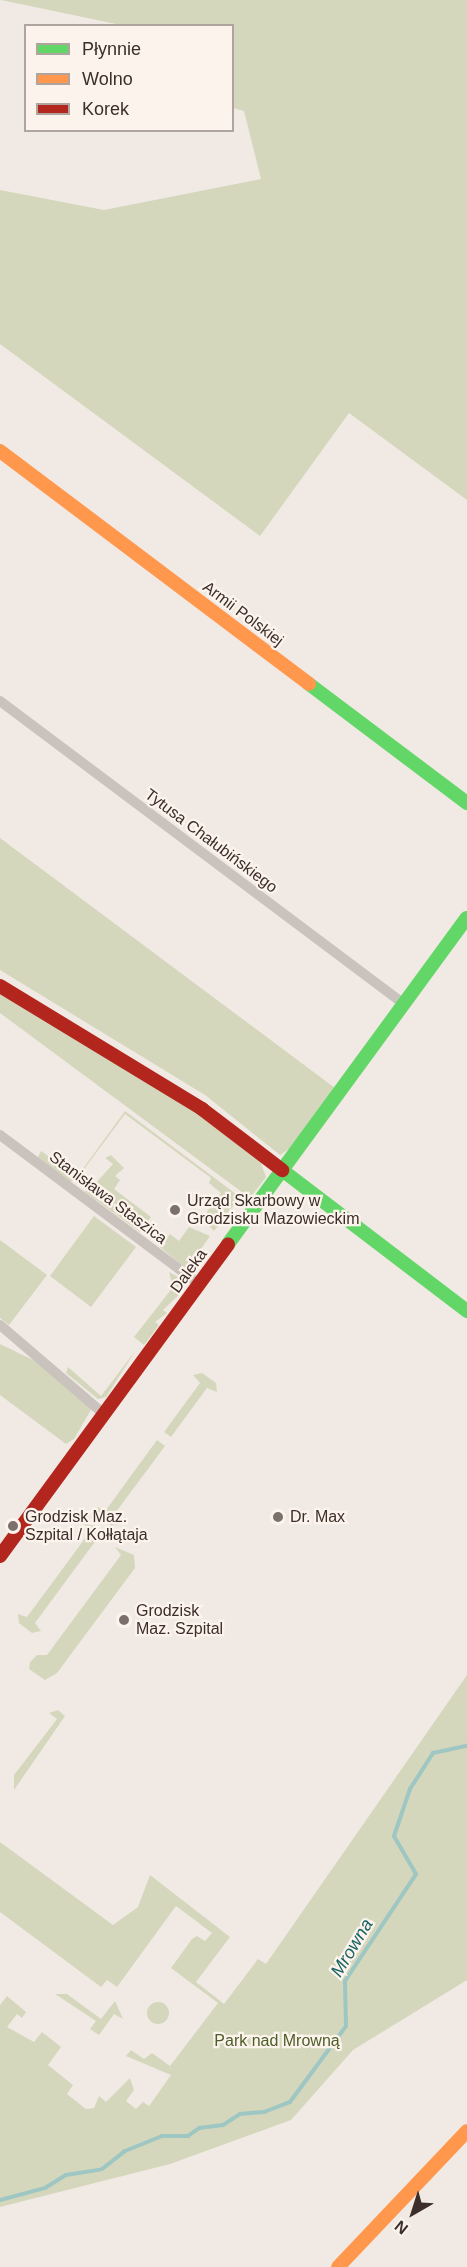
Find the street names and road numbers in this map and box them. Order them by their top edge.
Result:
street label: Armii Polskiej [199,577,287,651]
street label: Tytusa Chałubińskiego [141,785,281,897]
street label: Stanisława Staszica [45,1148,171,1248]
street label: Daleka [167,1245,211,1297]

